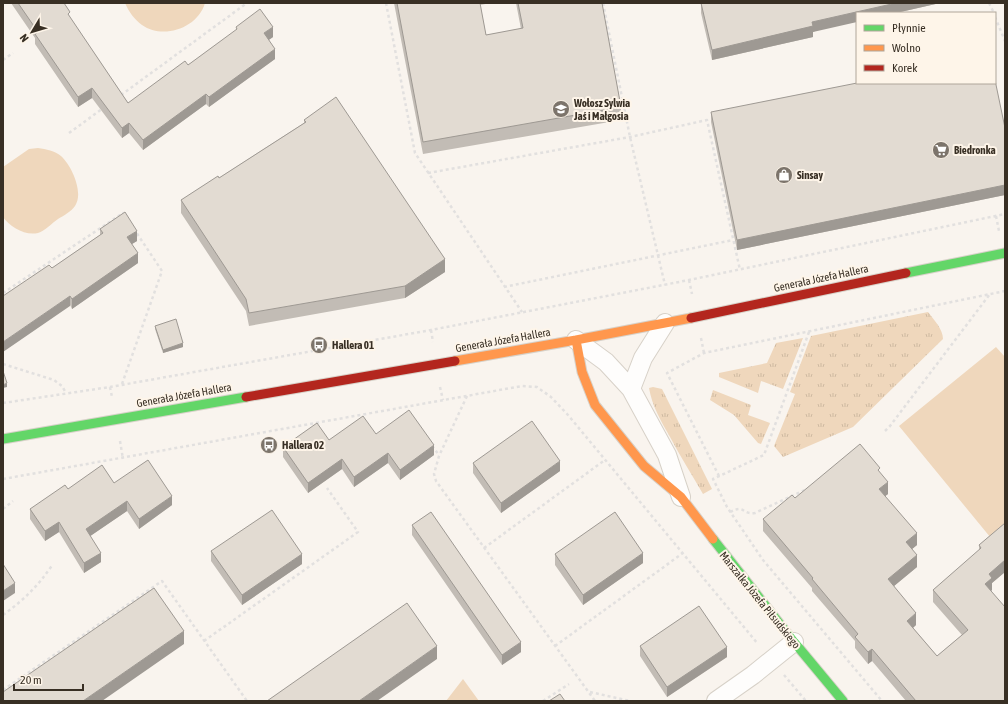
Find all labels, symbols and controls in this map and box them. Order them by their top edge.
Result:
north arrow [12,12,52,52]
legend [856,12,996,84]
text: Płynnie [892,21,926,35]
text: N [17,32,31,44]
text: Wolno [892,41,921,55]
text: Korek [892,61,918,75]
place label: Wołosz Sylwia Jaś i Małgosia [573,97,630,122]
school or university icon: Wołosz Sylwia Jaś i Małgosia [551,99,571,119]
supermarket icon: Biedronka [931,140,951,160]
place label: Biedronka [954,144,996,156]
shop icon: Sinsay [774,165,794,185]
place label: Sinsay [797,169,823,181]
street label: Generała Józefa Hallera [773,262,869,294]
street label: Generała Józefa Hallera [455,326,551,354]
bus stop icon: Hallera 01 [309,335,329,355]
place label: Hallera 01 [332,339,374,351]
street label: Generała Józefa Hallera [136,381,232,409]
bus stop icon: Hallera 02 [259,435,279,455]
place label: Hallera 02 [282,439,324,451]
street label: Marszałka Józefa Piłsudskiego [717,549,803,651]
scale bar [14,666,83,692]
text: 20 m [20,673,42,687]

